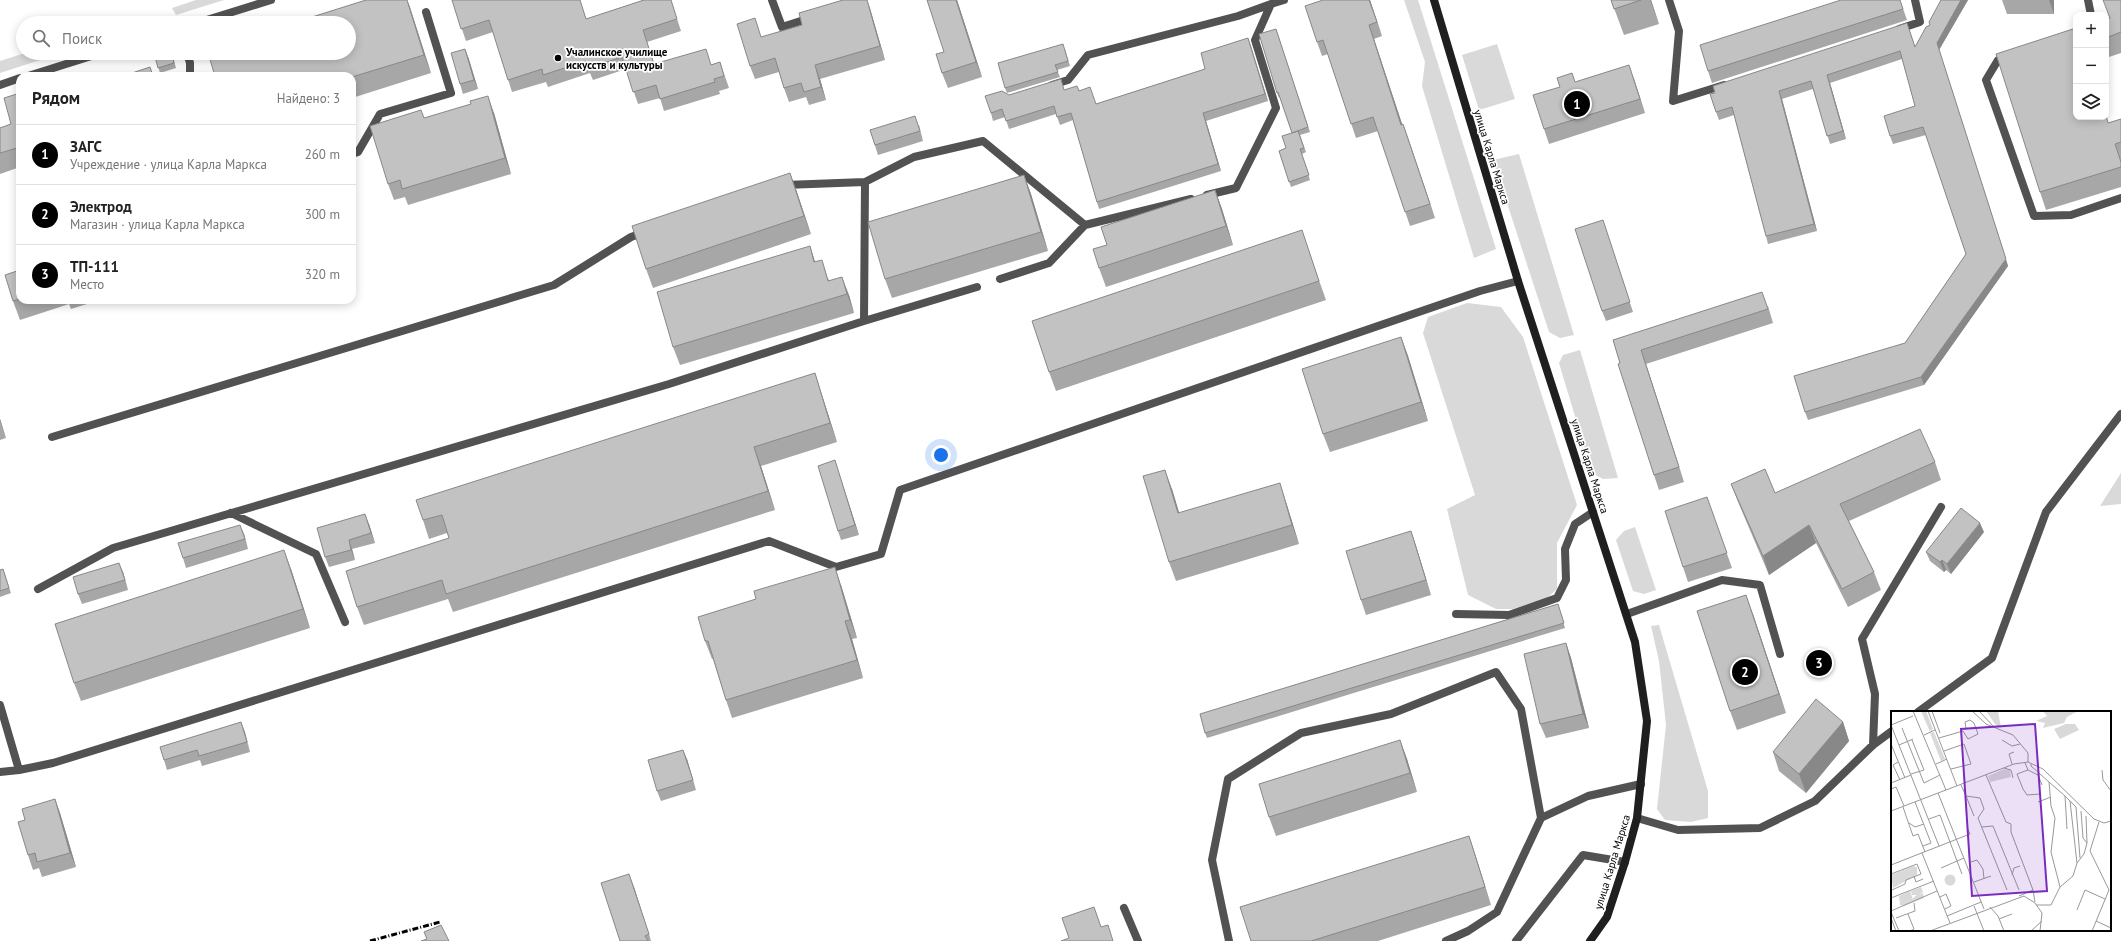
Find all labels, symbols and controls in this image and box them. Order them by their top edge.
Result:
map controls [2073,12,2109,120]
button: + [2073,12,2109,48]
search box [16,16,356,60]
icon: search [30,27,52,49]
text: Поиск [62,29,102,48]
place label: Учалинское училище искусств и культуры [565,45,668,72]
button: − [2073,48,2109,84]
marker: Учалинское училище искусств и культуры [553,53,563,63]
button: layers [2073,84,2109,120]
text: Рядом [32,87,80,109]
pin: 1 [1564,89,1590,119]
text: Найдено: 3 [277,90,340,107]
street label: улица Карла Маркса [1471,108,1513,206]
text: ЗАГС [70,137,102,156]
text: 1 [41,146,49,163]
text: 260 m [305,146,340,163]
text: Учреждение · улица Карла Маркса [70,156,267,173]
text: Электрод [70,197,132,216]
text: 2 [41,206,49,223]
text: 300 m [305,206,340,223]
text: Магазин · улица Карла Маркса [70,216,245,233]
text: ТП-111 [70,257,119,276]
text: 3 [41,266,49,283]
text: 320 m [305,266,340,283]
text: Место [70,276,104,293]
street label: улица Карла Маркса [1568,417,1612,515]
your location [931,445,951,465]
pin: 3 [1806,648,1832,678]
pin: 2 [1732,657,1758,687]
inset map [1891,711,2111,931]
street label: улица Карла Маркса [1591,813,1633,911]

